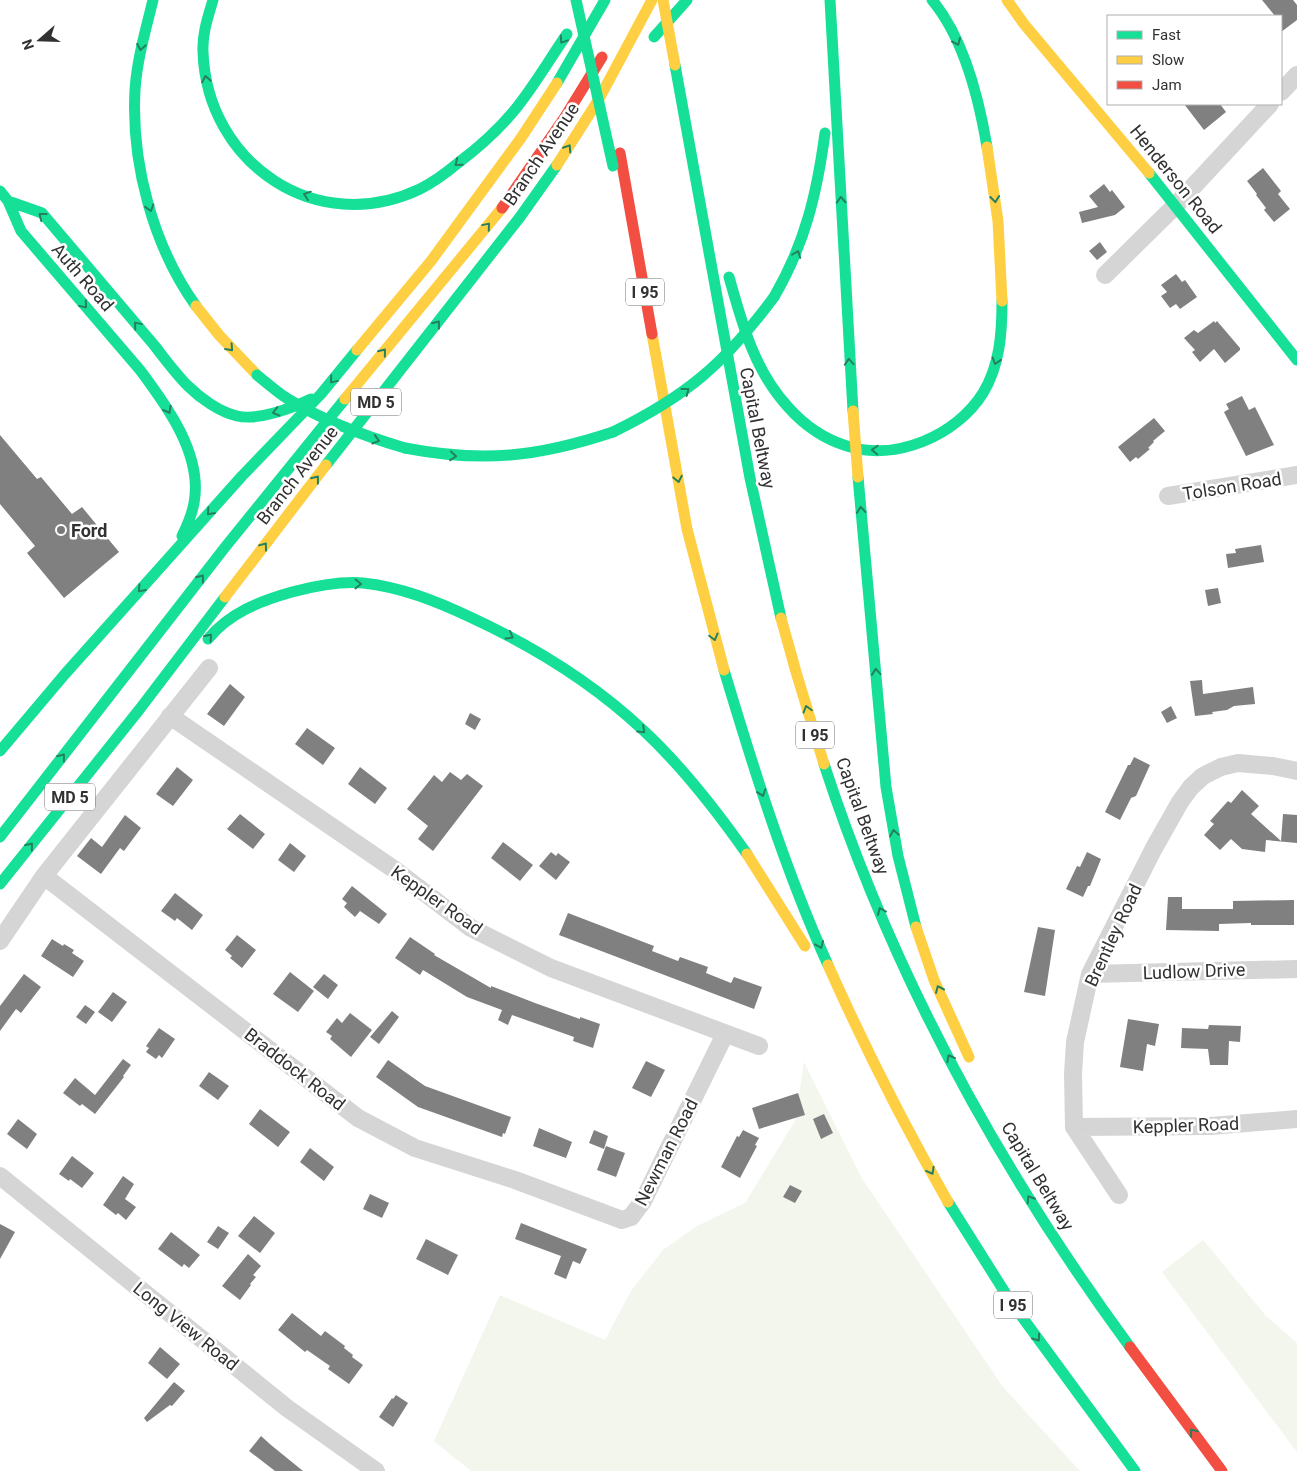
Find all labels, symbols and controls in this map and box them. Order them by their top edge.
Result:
north arrow [15,15,65,65]
legend [1107,15,1282,105]
text: Fast [1152,26,1181,44]
one-way arrow [559,35,569,44]
text: N [19,37,37,52]
one-way arrow [950,37,961,46]
one-way arrow [137,43,147,52]
text: Slow [1152,51,1184,69]
one-way arrow [202,74,212,83]
text: Jam [1152,76,1182,94]
street label: Branch Avenue [499,99,583,209]
street label: Henderson Road [1126,121,1226,237]
one-way arrow [561,144,571,153]
one-way arrow [455,158,464,166]
one-way arrow [303,191,312,201]
one-way arrow [989,195,1000,203]
one-way arrow [836,196,847,204]
one-way arrow [145,203,155,211]
one-way arrow [39,213,48,222]
one-way arrow [481,223,490,232]
street label: Auth Road [48,239,118,315]
one-way arrow [791,250,801,259]
road number: I 95 [626,278,664,306]
one-way arrow [79,299,87,308]
one-way arrow [432,320,441,329]
one-way arrow [134,322,143,331]
one-way arrow [224,342,233,351]
one-way arrow [378,348,387,357]
one-way arrow [991,356,1001,364]
one-way arrow [844,358,855,366]
street label: Capital Beltway [736,366,780,491]
one-way arrow [329,374,338,383]
road number: MD 5 [351,388,401,416]
one-way arrow [680,388,690,397]
one-way arrow [161,405,171,414]
one-way arrow [272,406,281,417]
street label: Branch Avenue [252,422,342,528]
one-way arrow [371,434,380,444]
one-way arrow [870,444,878,455]
one-way arrow [450,450,458,461]
street label: Tolson Road [1181,468,1283,504]
one-way arrow [672,475,683,484]
one-way arrow [310,476,318,485]
one-way arrow [207,506,216,515]
one-way arrow [856,506,867,514]
place label: Ford [71,520,107,541]
marker: Ford [55,524,67,536]
one-way arrow [258,542,267,552]
one-way arrow [195,574,204,584]
one-way arrow [354,578,362,589]
one-way arrow [138,583,147,592]
one-way arrow [505,629,514,639]
one-way arrow [709,633,719,641]
one-way arrow [203,634,212,643]
one-way arrow [871,668,882,676]
one-way arrow [802,705,812,714]
road number: I 95 [796,722,834,748]
one-way arrow [637,724,646,733]
one-way arrow [57,754,65,763]
street label: Capital Beltway [832,755,894,878]
road number: MD 5 [45,784,95,810]
one-way arrow [756,788,766,797]
one-way arrow [890,829,900,838]
one-way arrow [25,842,34,851]
street label: Keppler Road [387,861,487,939]
street label: Brentley Road [1080,880,1146,990]
one-way arrow [877,907,887,916]
one-way arrow [814,940,824,948]
street label: Ludlow Drive [1142,959,1246,983]
one-way arrow [934,985,945,994]
street label: Braddock Road [241,1023,349,1115]
one-way arrow [946,1054,956,1063]
street label: Newman Road [630,1095,702,1209]
street label: Keppler Road [1132,1113,1240,1137]
street label: Capital Beltway [997,1118,1079,1235]
one-way arrow [925,1166,935,1175]
one-way arrow [1026,1196,1036,1205]
street label: Long View Road [129,1277,243,1375]
road number: I 95 [994,1292,1032,1318]
one-way arrow [1031,1332,1039,1341]
one-way arrow [1190,1428,1199,1438]

